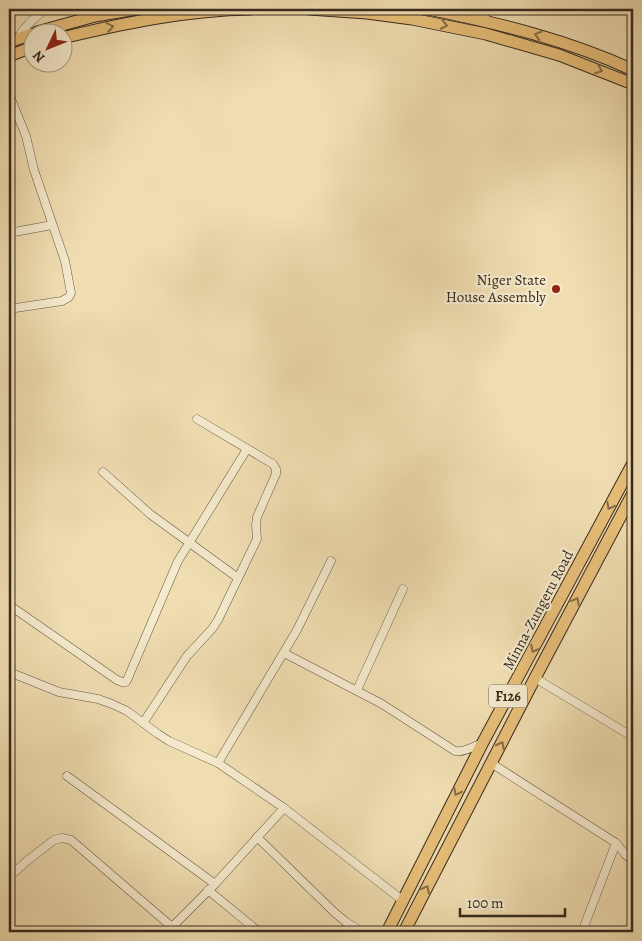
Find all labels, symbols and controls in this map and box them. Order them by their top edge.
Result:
one-way arrow [439,20,448,30]
north arrow [22,22,72,72]
one-way arrow [106,22,114,32]
one-way arrow [534,31,543,41]
text: N [28,46,49,67]
one-way arrow [595,65,603,75]
place label: Niger State House Assembly [446,270,546,307]
marker: Niger State House Assembly [550,283,562,295]
one-way arrow [606,500,616,509]
street label: Minna-Zungeru Road [498,546,578,673]
one-way arrow [570,597,580,606]
one-way arrow [530,644,540,653]
road number: F126 [489,684,527,708]
one-way arrow [495,741,505,750]
one-way arrow [453,787,463,796]
one-way arrow [420,885,430,894]
scale bar [460,886,564,918]
text: 100 m [467,893,504,913]

